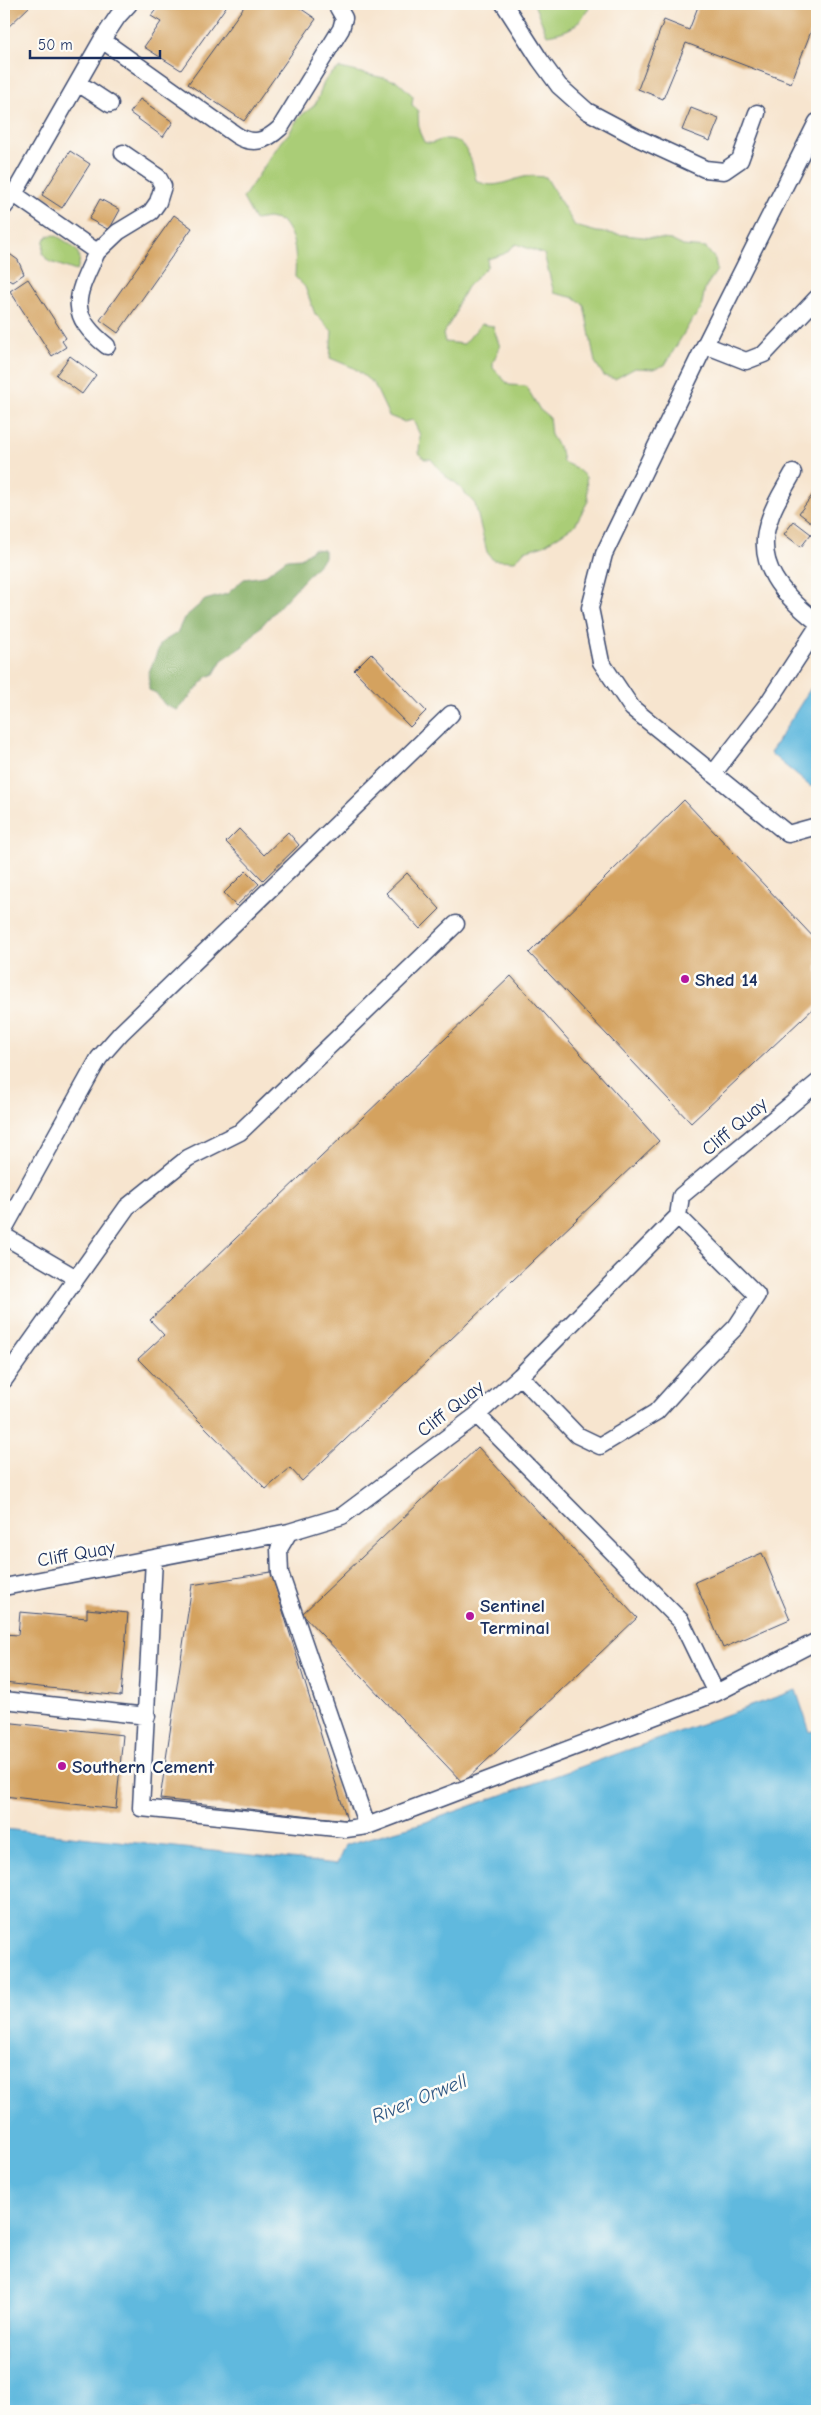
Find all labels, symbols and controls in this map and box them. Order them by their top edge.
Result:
scale bar [30,28,160,60]
text: 50 m [38,36,73,54]
place label: Shed 14 [695,969,758,991]
marker: Shed 14 [679,973,691,985]
street label: Cliff Quay [697,1093,772,1160]
street label: Cliff Quay [413,1376,489,1442]
street label: Cliff Quay [36,1536,117,1572]
place label: Sentinel Terminal [480,1595,550,1639]
marker: Sentinel Terminal [464,1610,476,1622]
place label: Southern Cement [72,1756,215,1778]
marker: Southern Cement [56,1760,68,1772]
water label: River Orwell [368,2069,471,2128]

